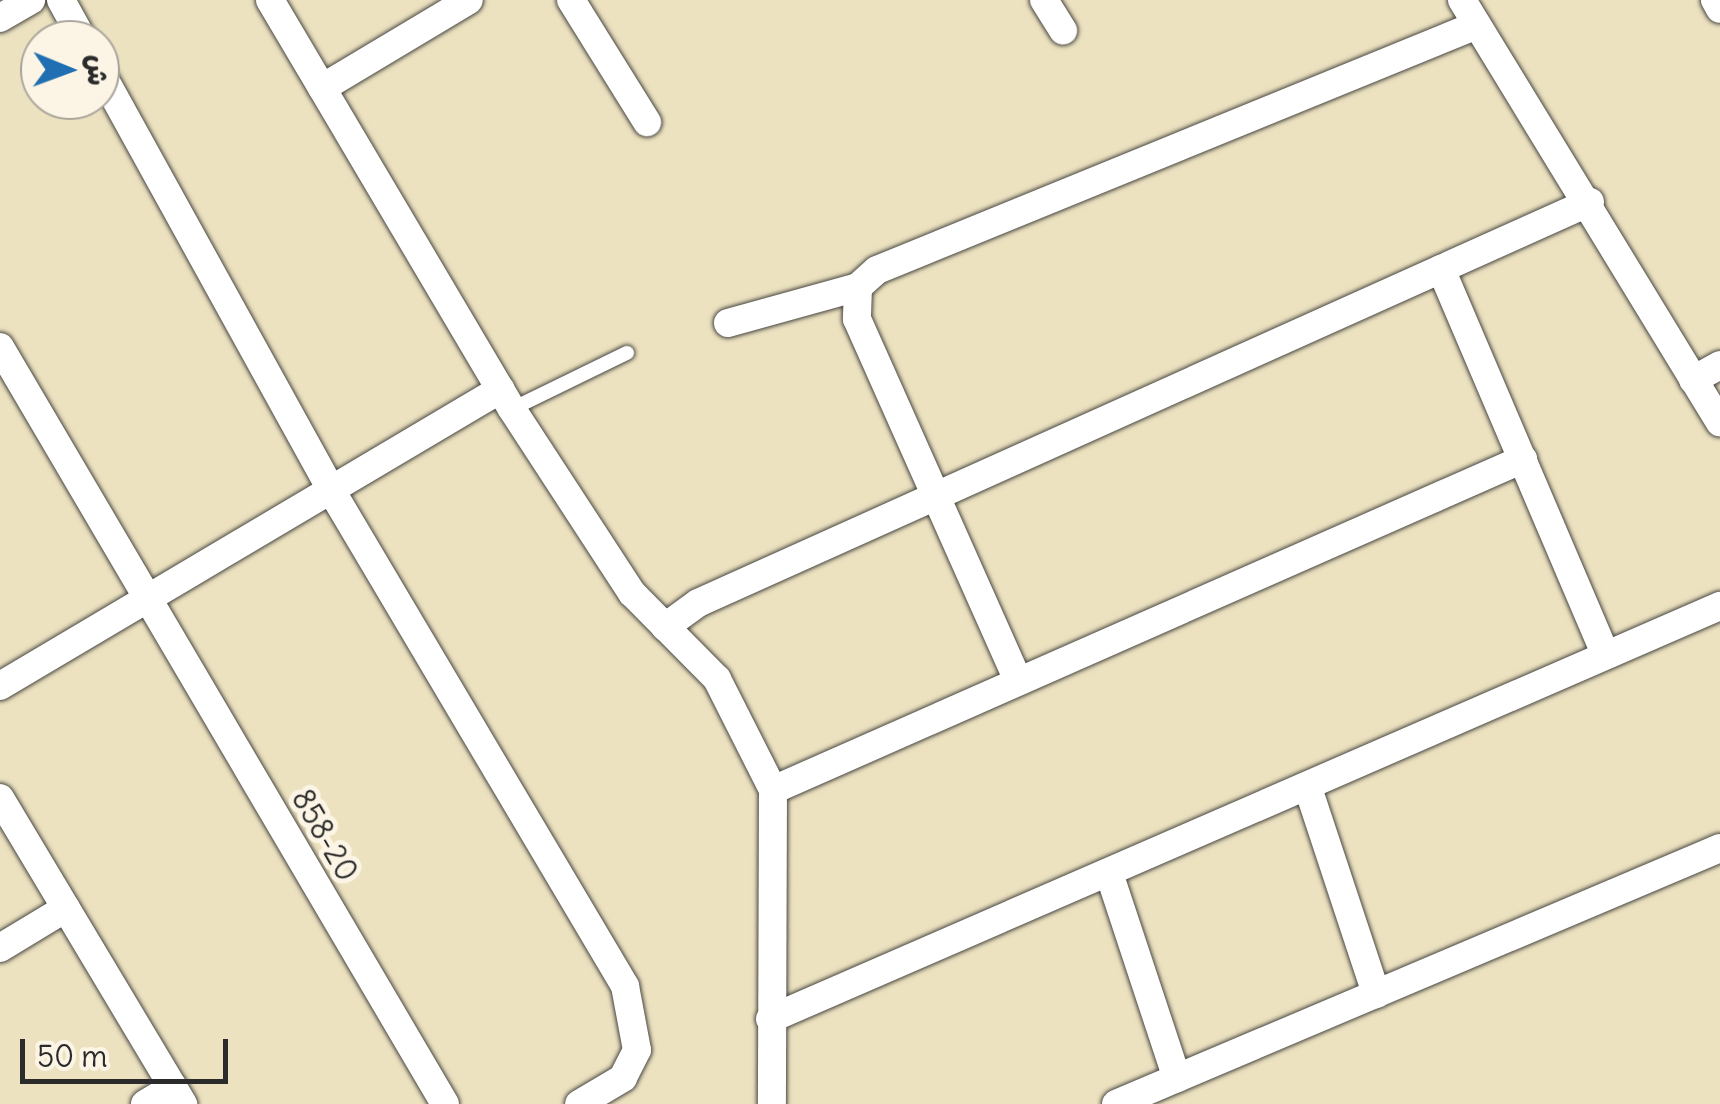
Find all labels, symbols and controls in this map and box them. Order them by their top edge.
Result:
north arrow [20,20,120,120]
text: ش [80,55,116,86]
street label: 858-20 [284,783,366,887]
scale bar [25,1019,232,1081]
text: 50 m [37,1037,107,1075]

